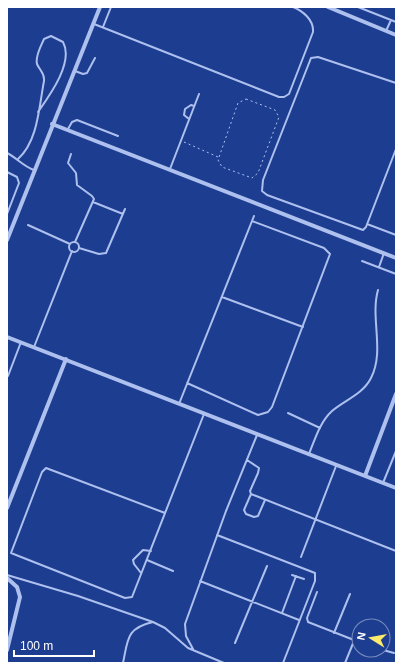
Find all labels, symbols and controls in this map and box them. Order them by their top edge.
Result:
north arrow [351,618,391,658]
text: N [355,631,368,641]
scale bar [14,632,94,658]
text: 100 m [20,639,53,653]

